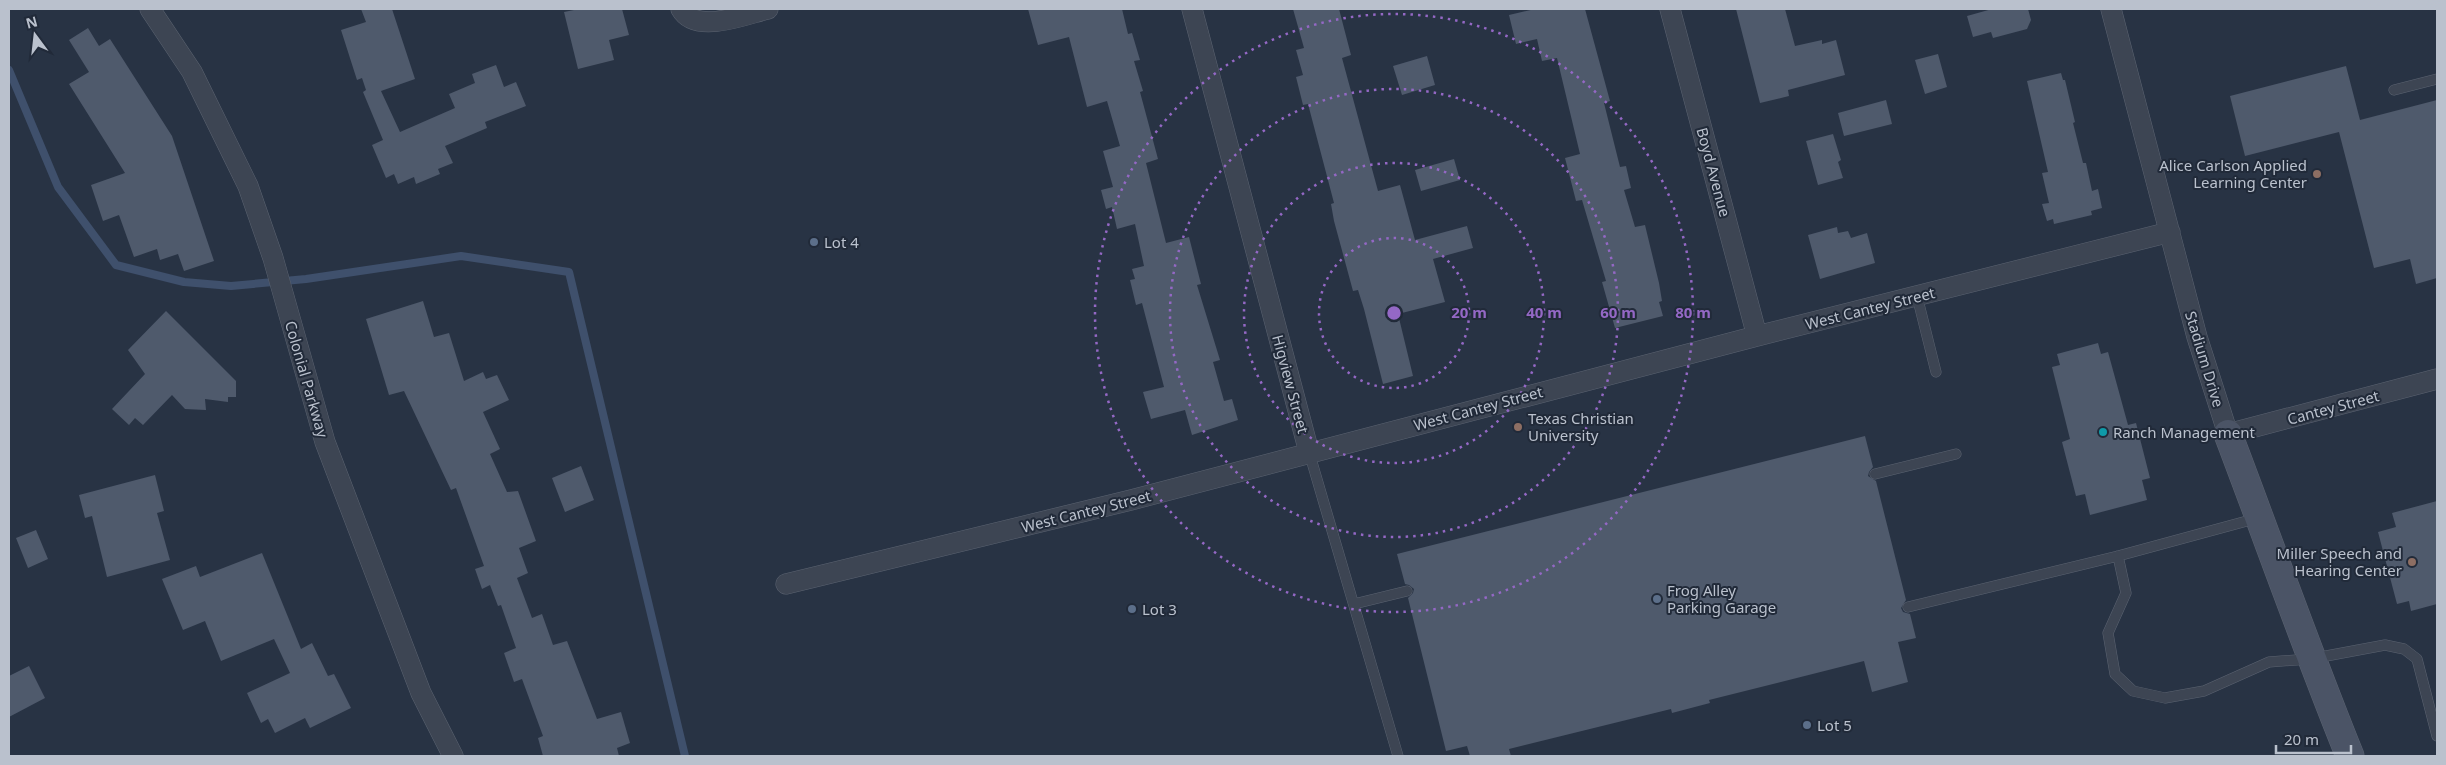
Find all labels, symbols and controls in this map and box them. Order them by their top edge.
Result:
north arrow [10,10,60,60]
text: N [24,11,39,33]
street label: Boyd Avenue [1692,125,1736,219]
place label: Alice Carlson Applied Learning Center [2159,155,2307,192]
marker: Alice Carlson Applied Learning Center [2311,168,2323,180]
place label: Lot 4 [824,232,859,252]
marker: Lot 4 [808,236,820,248]
street label: West Cantey Street [1803,282,1937,334]
text: 20 m [1451,302,1487,322]
text: 40 m [1526,302,1562,322]
text: 60 m [1600,302,1636,322]
text: 80 m [1675,302,1711,322]
centre of rings [1385,304,1403,322]
street label: Stadium Drive [2181,309,2229,409]
street label: Colonial Parkway [281,318,333,440]
street label: Higview Street [1268,332,1314,436]
street label: West Cantey Street [1411,381,1545,435]
street label: Cantey Street [2285,385,2382,429]
place label: Texas Christian University [1528,408,1634,445]
marker: Texas Christian University [1512,421,1524,433]
place label: Ranch Management [2113,422,2256,442]
marker: Ranch Management [2097,426,2109,438]
street label: West Cantey Street [1019,485,1153,537]
place label: Miller Speech and Hearing Center [2277,543,2402,580]
marker: Miller Speech and Hearing Center [2406,556,2418,568]
place label: Frog Alley Parking Garage [1667,580,1776,617]
marker: Frog Alley Parking Garage [1651,593,1663,605]
place label: Lot 3 [1142,599,1177,619]
marker: Lot 3 [1126,603,1138,615]
place label: Lot 5 [1817,715,1852,735]
marker: Lot 5 [1801,719,1813,731]
scale bar [2276,722,2351,754]
text: 20 m [2284,729,2319,749]

